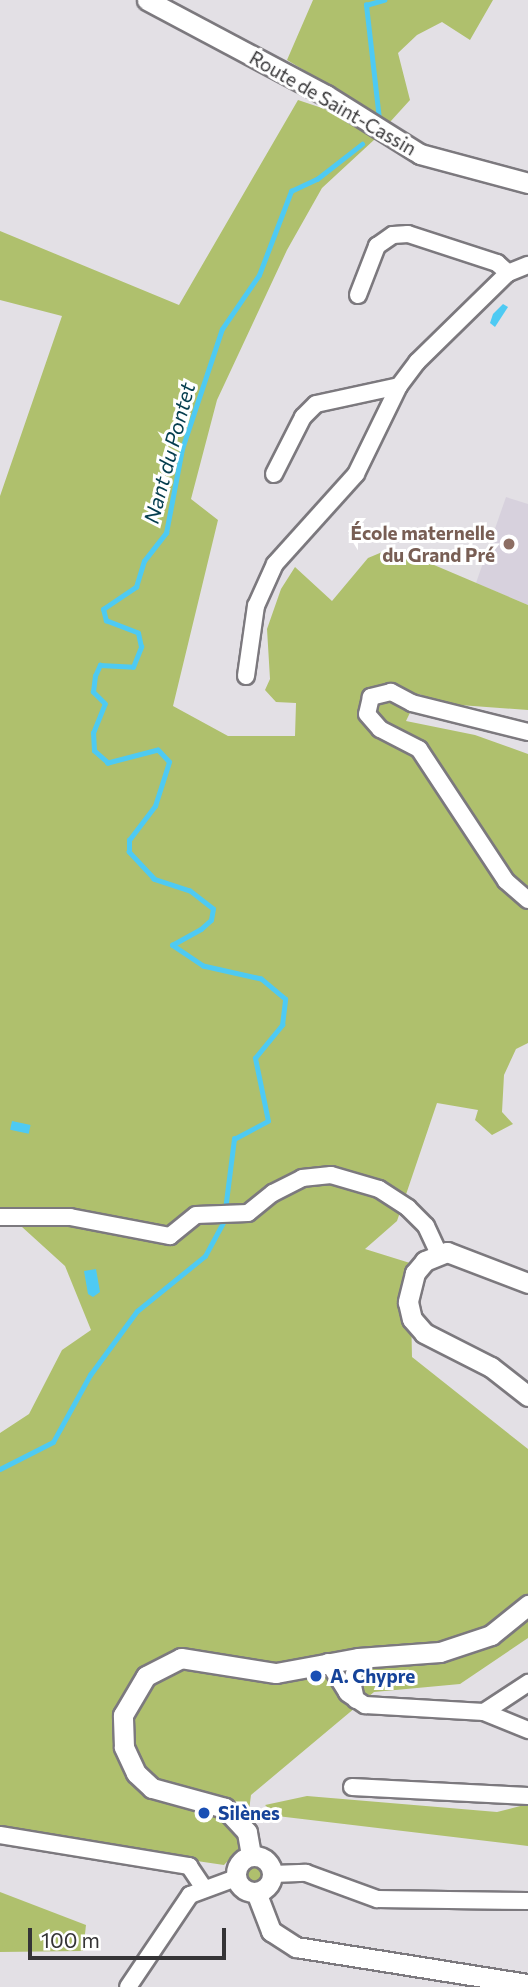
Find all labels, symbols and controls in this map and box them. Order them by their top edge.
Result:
street label: Route de Saint-Cassin [246,46,420,160]
water label: Nant du Pontet [138,380,200,526]
place label: École maternelle du Grand Pré [351,522,495,566]
marker: École maternelle du Grand Pré [501,536,517,552]
place label: A. Chypre [330,1665,415,1687]
marker: A. Chypre [308,1668,324,1684]
place label: Silènes [218,1802,280,1824]
marker: Silènes [196,1805,212,1821]
scale bar [32,1913,229,1957]
text: 100 m [41,1927,100,1952]

